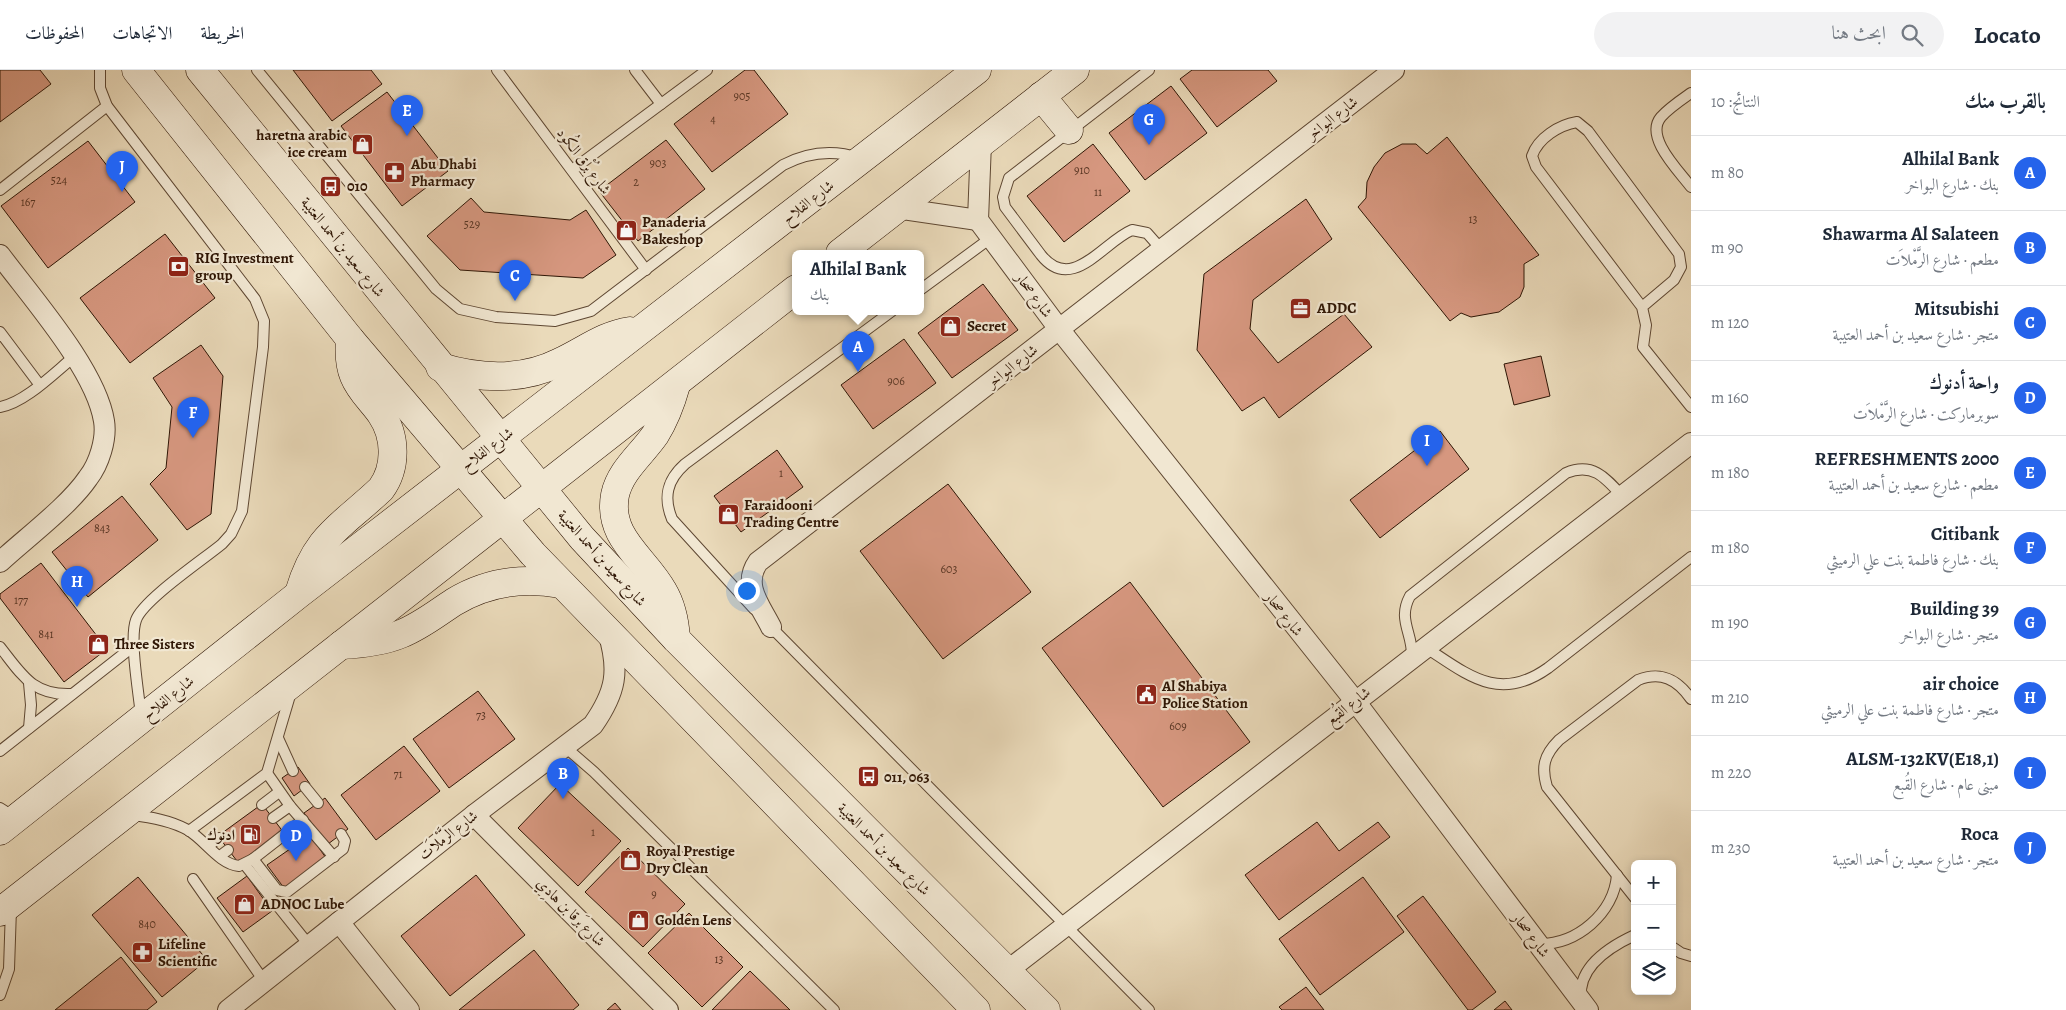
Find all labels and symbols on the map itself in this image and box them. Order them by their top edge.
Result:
house number: 905 [733,88,751,104]
street label: شارع البواخر [1301,92,1364,148]
pin: E [391,95,423,136]
pin: G [1133,104,1165,145]
house number: 4 [710,111,716,127]
street label: شارع بُرْق الكُود [550,122,618,200]
place label: haretna arabic ice cream [256,125,347,162]
shop icon: haretna arabic ice cream [351,132,375,156]
pin: J [106,151,138,192]
place label: Abu Dhabi Pharmacy [410,154,477,191]
house number: 903 [650,155,666,171]
pharmacy icon: Abu Dhabi Pharmacy [383,161,407,185]
house number: 910 [1074,162,1090,178]
house number: 524 [51,172,68,188]
bus stop icon: 010 [319,174,343,198]
house number: 2 [633,174,639,190]
street label: شارع الفلاح [778,175,840,231]
place label: 010 [347,176,368,196]
house number: 11 [1094,184,1102,200]
street label: شارع سعيد بن أحمد العتيبة [294,192,390,303]
house number: 167 [21,194,36,210]
house number: 13 [1468,211,1478,227]
place label: Panaderia Bakeshop [642,212,707,249]
house number: 529 [464,216,480,232]
shop icon: Panaderia Bakeshop [614,219,638,243]
place label: RIG Investment group [195,248,294,285]
bank icon: RIG Investment group [167,255,191,279]
pin: C [499,260,531,301]
street label: شارع صحار [1007,267,1057,323]
office icon: ADDC [1289,296,1313,320]
place label: ADDC [1316,298,1356,318]
shop icon: Secret [939,314,963,338]
place label: Secret [967,316,1006,336]
pin: A [842,331,874,372]
street label: شارع البواخر [981,340,1044,396]
house number: 906 [887,373,905,389]
pin: F [177,397,209,438]
street label: شارع الفلاح [457,423,519,478]
pin: I [1411,425,1443,466]
house number: 1 [779,465,783,481]
place label: Faraidooni Trading Centre [744,495,839,532]
shop icon: Faraidooni Trading Centre [716,502,740,526]
street label: شارع سعيد بن أحمد العتيبة [551,505,651,613]
house number: 843 [94,520,110,536]
house number: 603 [941,561,957,577]
pin: H [61,566,93,607]
your location [734,578,760,604]
street label: شارع صحار [1257,586,1308,642]
house number: 177 [14,592,29,608]
house number: 841 [38,626,54,642]
shop icon: Three Sisters [86,632,110,656]
place label: Three Sisters [114,634,195,654]
street label: شارع الفلاح [138,671,200,727]
place label: Al Shabiya Police Station [1161,676,1248,713]
street label: شارع القُبع [1320,680,1377,733]
public building icon: Al Shabiya Police Station [1134,683,1158,707]
house number: 73 [476,707,486,723]
house number: 609 [1169,718,1187,734]
pin: B [547,758,579,799]
bus stop icon: 011, 063 [856,765,880,789]
house number: 71 [393,766,403,782]
place label: 011, 063 [884,767,930,787]
street label: شارع سعيد بن أحمد العتيبة [831,798,935,902]
street label: شارع الرَّمْلاَت [413,803,484,867]
pin: D [280,820,312,861]
fuel station icon: ادنوك [239,823,263,847]
house number: 1 [591,824,595,840]
place label: ادنوك [207,825,235,845]
place label: Royal Prestige Dry Clean [646,841,735,878]
shop icon: Royal Prestige Dry Clean [618,848,642,872]
street label: شارع بَرقا بن هادِي [530,873,610,953]
house number: 9 [651,886,657,902]
shop icon: ADNOC Lube [233,892,257,916]
place label: ADNOC Lube [260,894,345,914]
street label: شارع صحار [1504,907,1554,963]
shop icon: Golden Lens [627,908,651,932]
place label: Golden Lens [655,910,732,930]
house number: 840 [138,916,156,932]
place label: Lifeline Scientific [158,934,217,971]
pharmacy icon: Lifeline Scientific [130,941,154,965]
house number: 13 [714,951,724,967]

